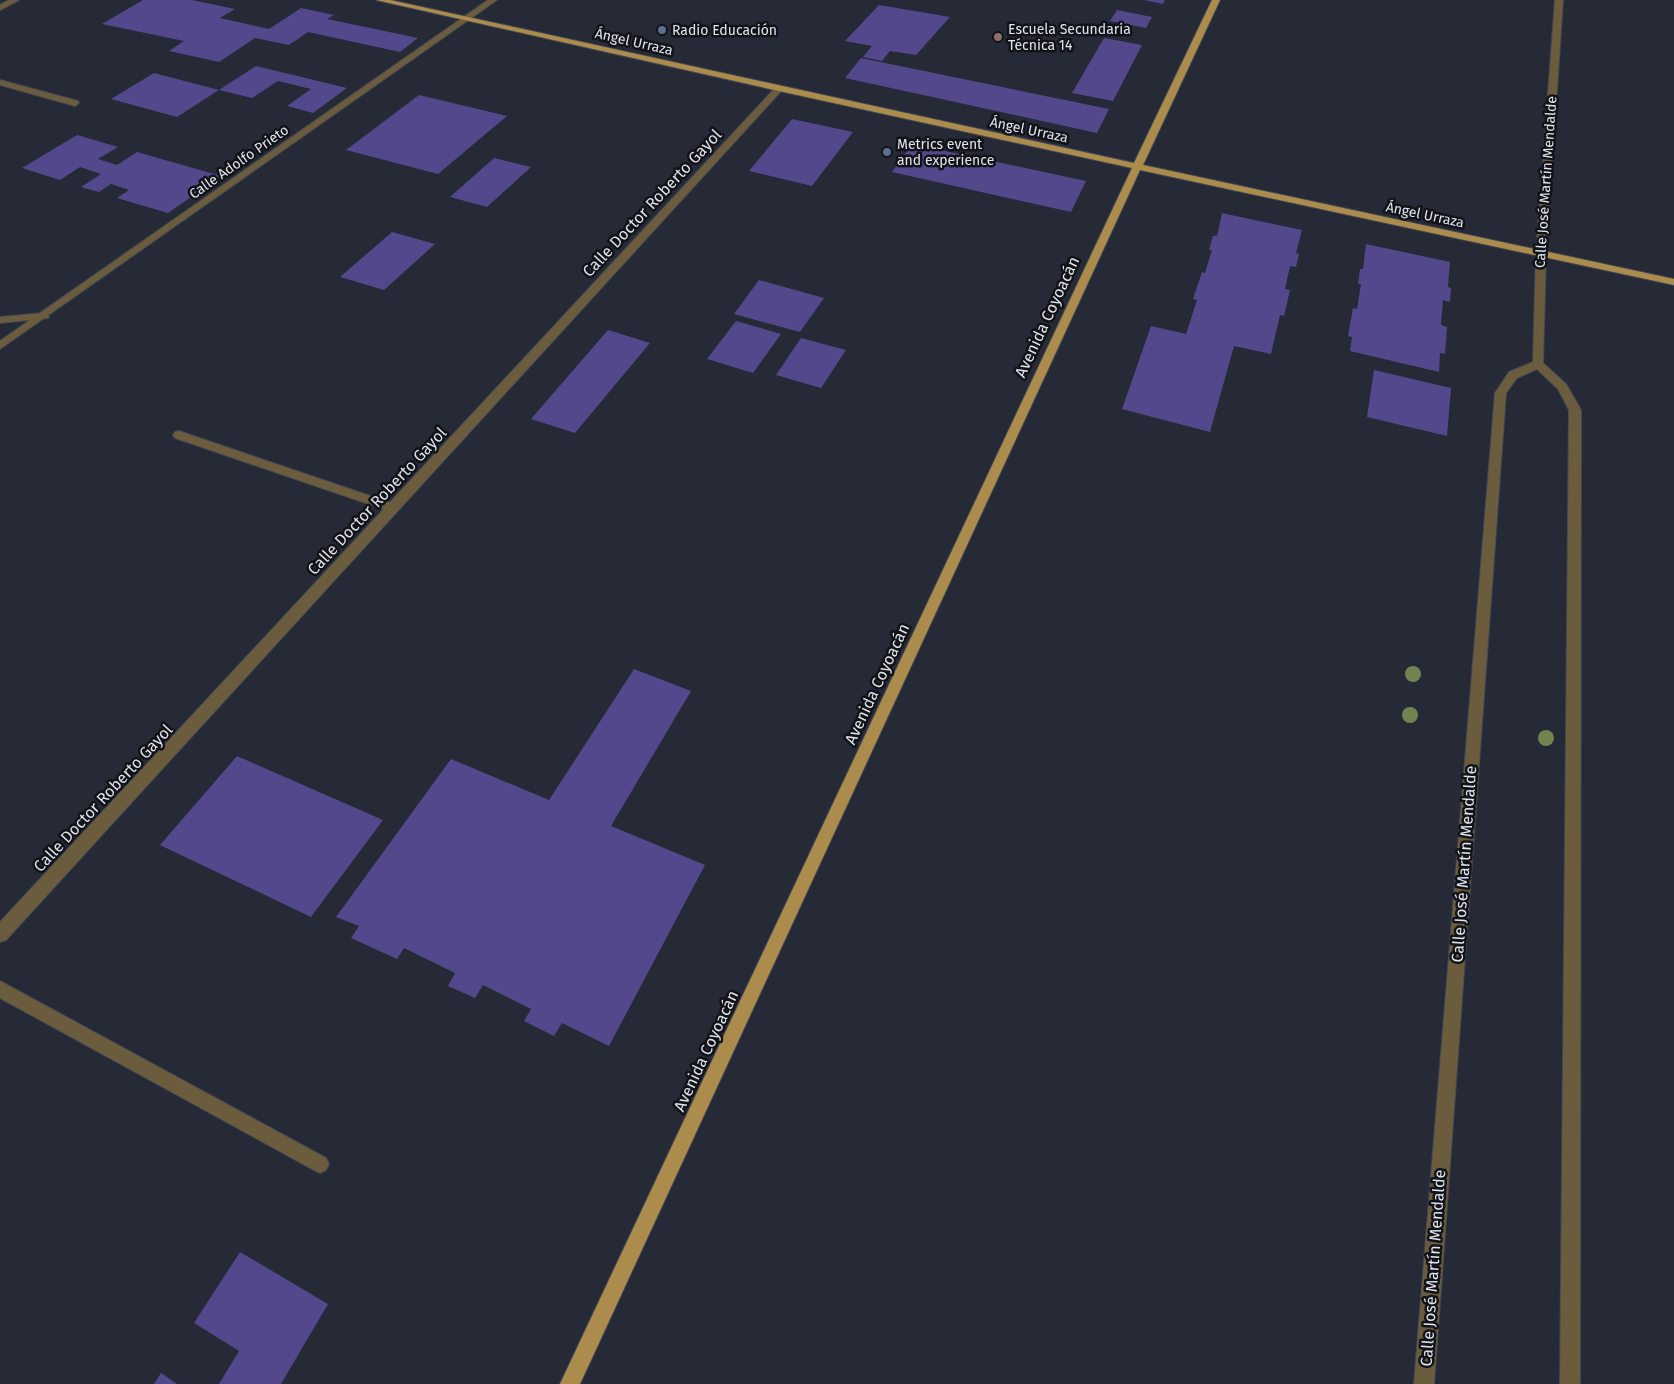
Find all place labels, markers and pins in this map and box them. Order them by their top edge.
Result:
place label: Escuela Secundaria Técnica 14 [1008,21,1131,54]
place label: Radio Educación [672,22,777,39]
marker: Radio Educación [656,24,668,36]
marker: Escuela Secundaria Técnica 14 [992,31,1004,43]
place label: Metrics event and experience [897,136,994,169]
marker: Metrics event and experience [881,146,893,158]

